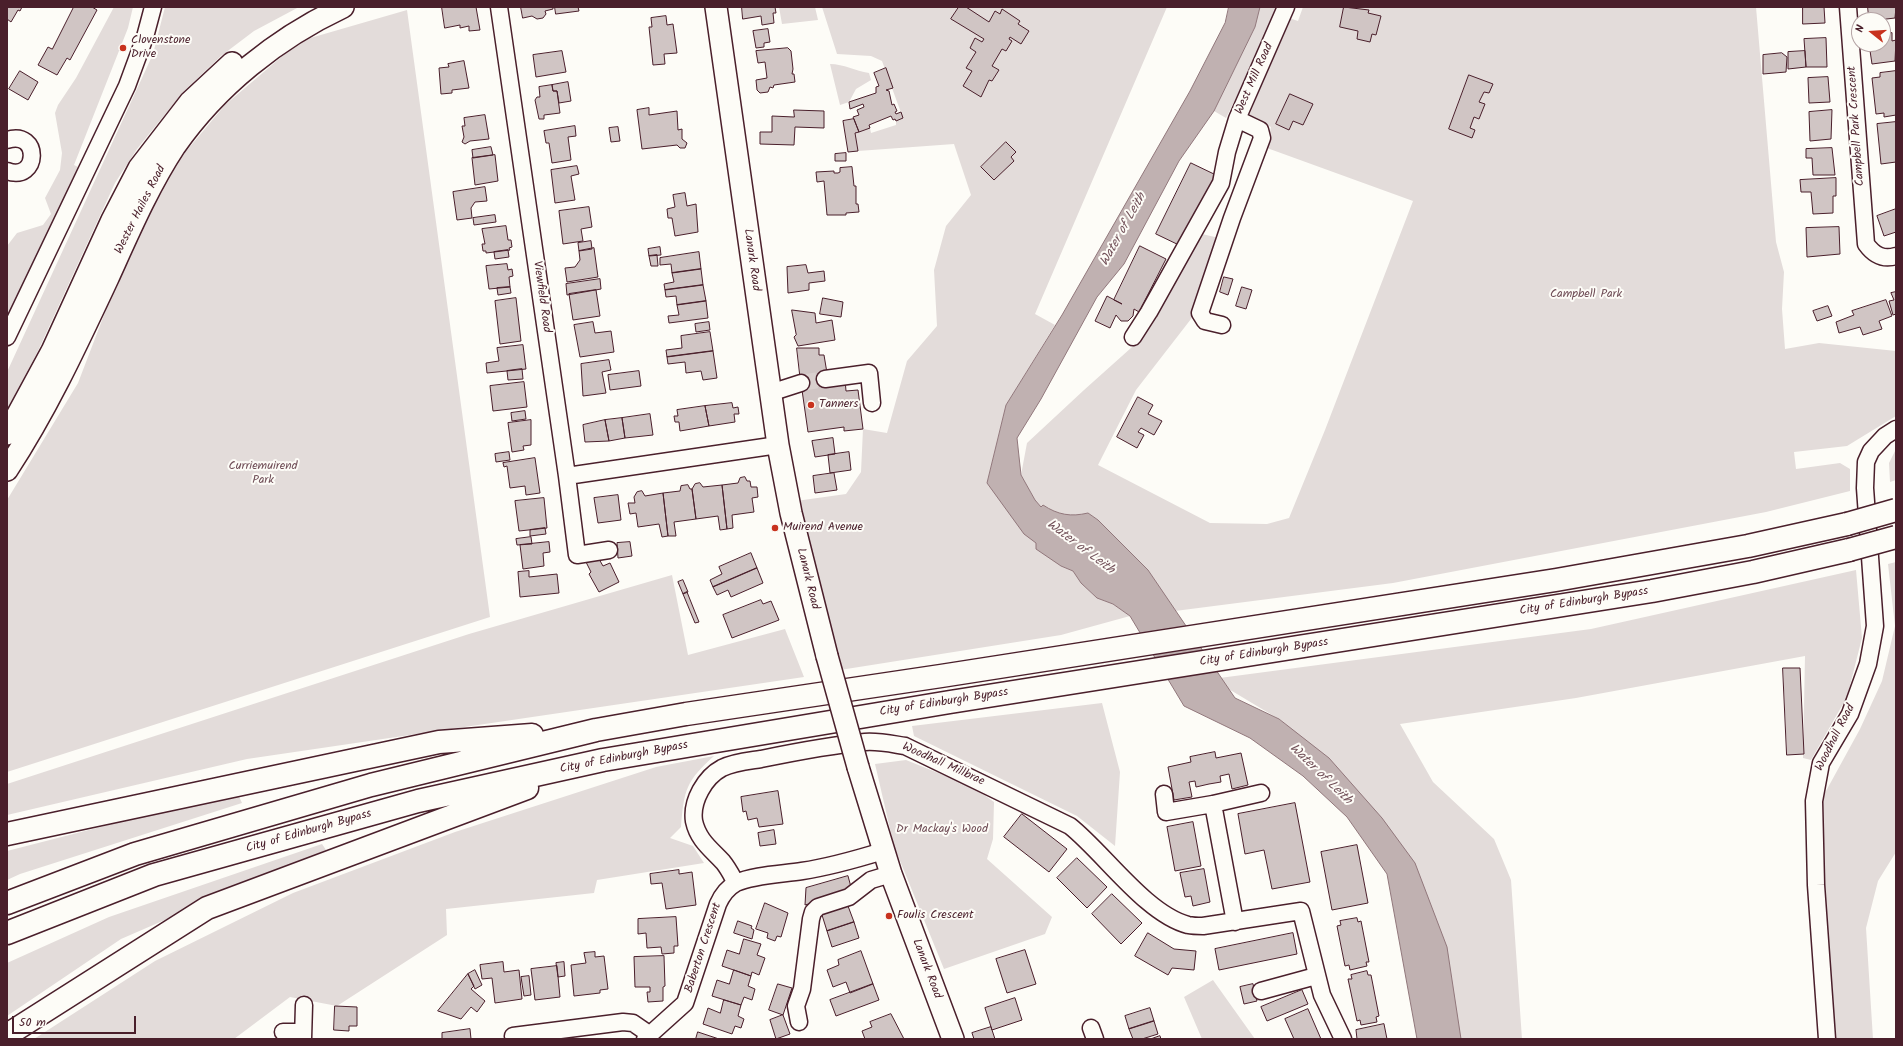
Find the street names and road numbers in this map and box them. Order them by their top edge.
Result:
street label: West Mill Road [1233,41,1277,117]
street label: Campbell Park Crescent [1846,65,1868,187]
street label: Wester Hailes Road [112,163,170,257]
street label: Lanark Road [740,228,762,292]
street label: Viewfield Road [529,260,553,334]
street label: Lanark Road [792,547,822,611]
street label: City of Edinburgh Bypass [1519,585,1649,619]
street label: City of Edinburgh Bypass [1199,636,1329,670]
street label: City of Edinburgh Bypass [879,686,1009,720]
street label: Woodhall Road [1813,702,1859,774]
street label: City of Edinburgh Bypass [559,739,689,777]
street label: Woodhall Millbrae [900,740,986,790]
street label: City of Edinburgh Bypass [245,807,373,857]
street label: Baberton Crescent [683,901,725,995]
street label: Lanark Road [908,937,944,1001]

